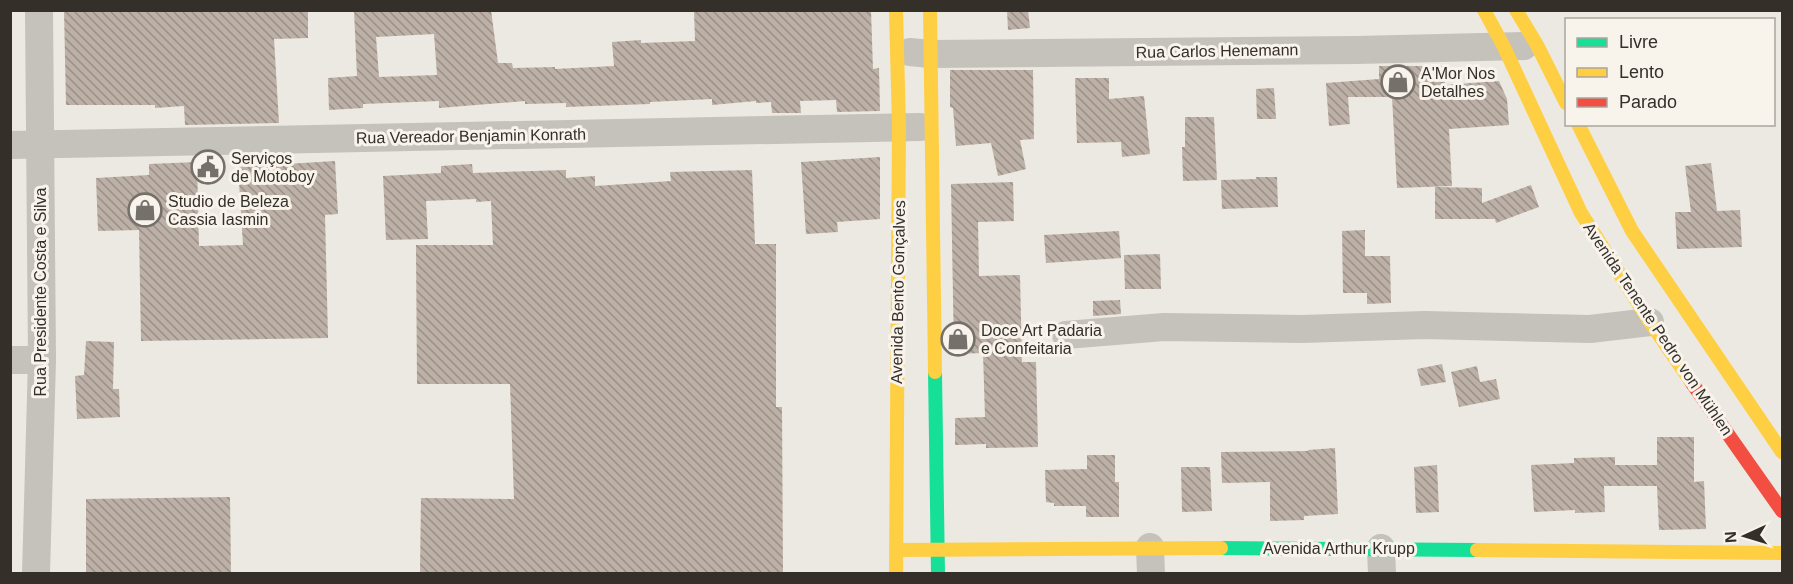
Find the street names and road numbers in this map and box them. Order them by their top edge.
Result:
street label: Rua Carlos Henemann [1135,41,1299,61]
street label: Rua Vereador Benjamin Konrath [356,125,586,147]
street label: Rua Presidente Costa e Silva [32,187,49,397]
street label: Avenida Bento Gonçalves [888,200,908,384]
street label: Avenida Tenente Pedro von Mühlen [1580,219,1736,439]
street label: Avenida Arthur Krupp [1263,540,1415,557]

